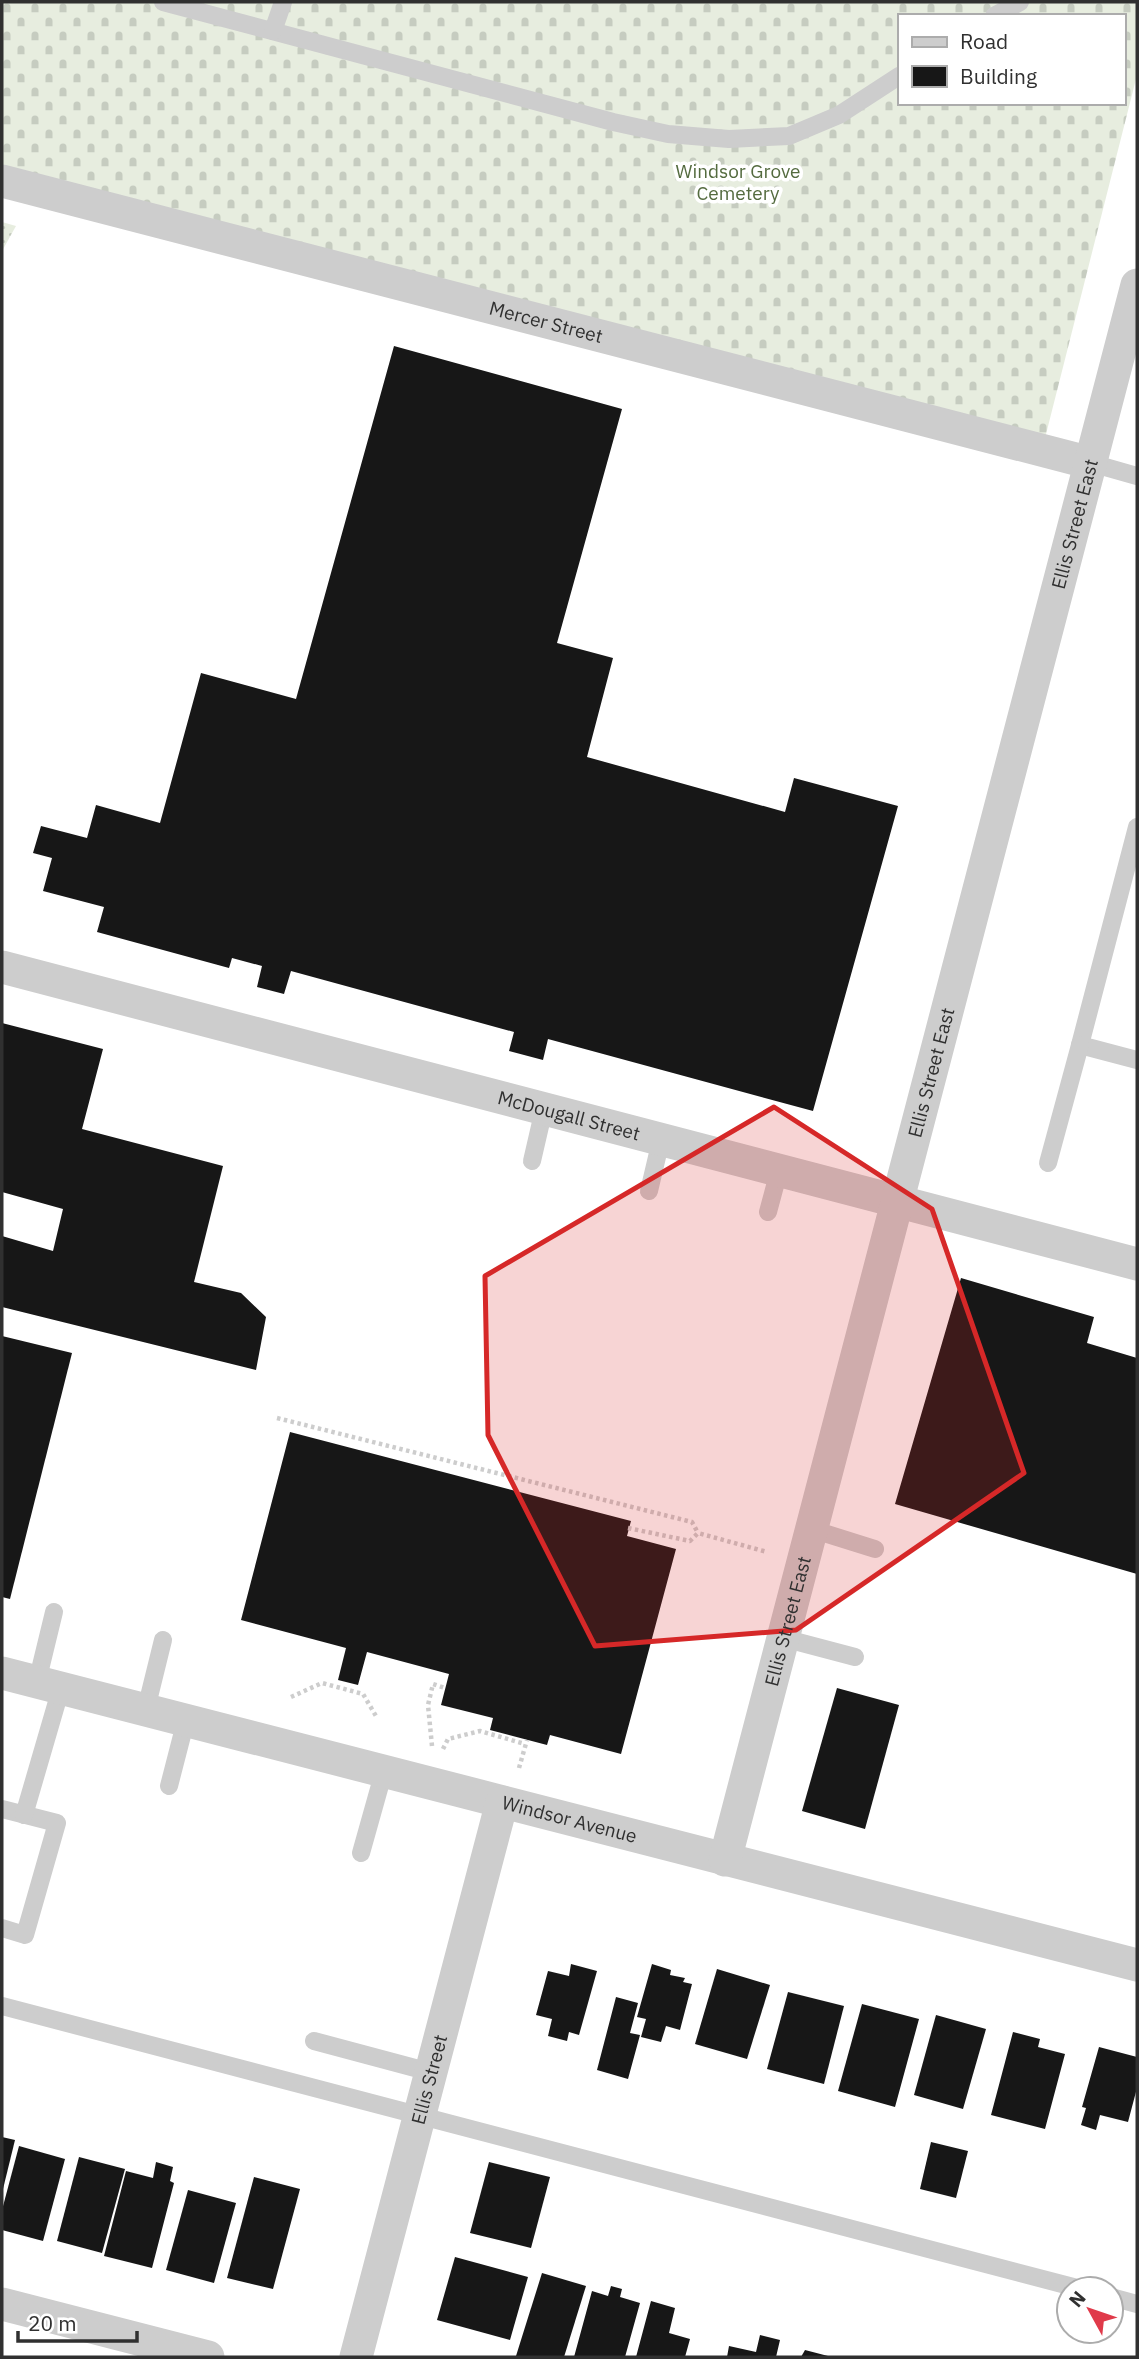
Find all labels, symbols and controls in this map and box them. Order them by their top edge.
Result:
legend [898,14,1125,105]
text: Road [960,27,1008,55]
text: Building [960,62,1037,90]
park label: Windsor Grove Cemetery [675,159,801,205]
street label: Mercer Street [487,296,605,348]
street label: Ellis Street East [1046,456,1103,592]
street label: Ellis Street East [902,1005,960,1140]
street label: McDougall Street [495,1085,643,1145]
street label: Ellis Street East [759,1553,816,1689]
street label: Windsor Avenue [500,1790,640,1848]
street label: Ellis Street [406,2032,452,2127]
north arrow [1055,2275,1125,2345]
text: N [1063,2286,1091,2312]
scale bar [18,2300,136,2344]
text: 20 m [28,2309,77,2337]

